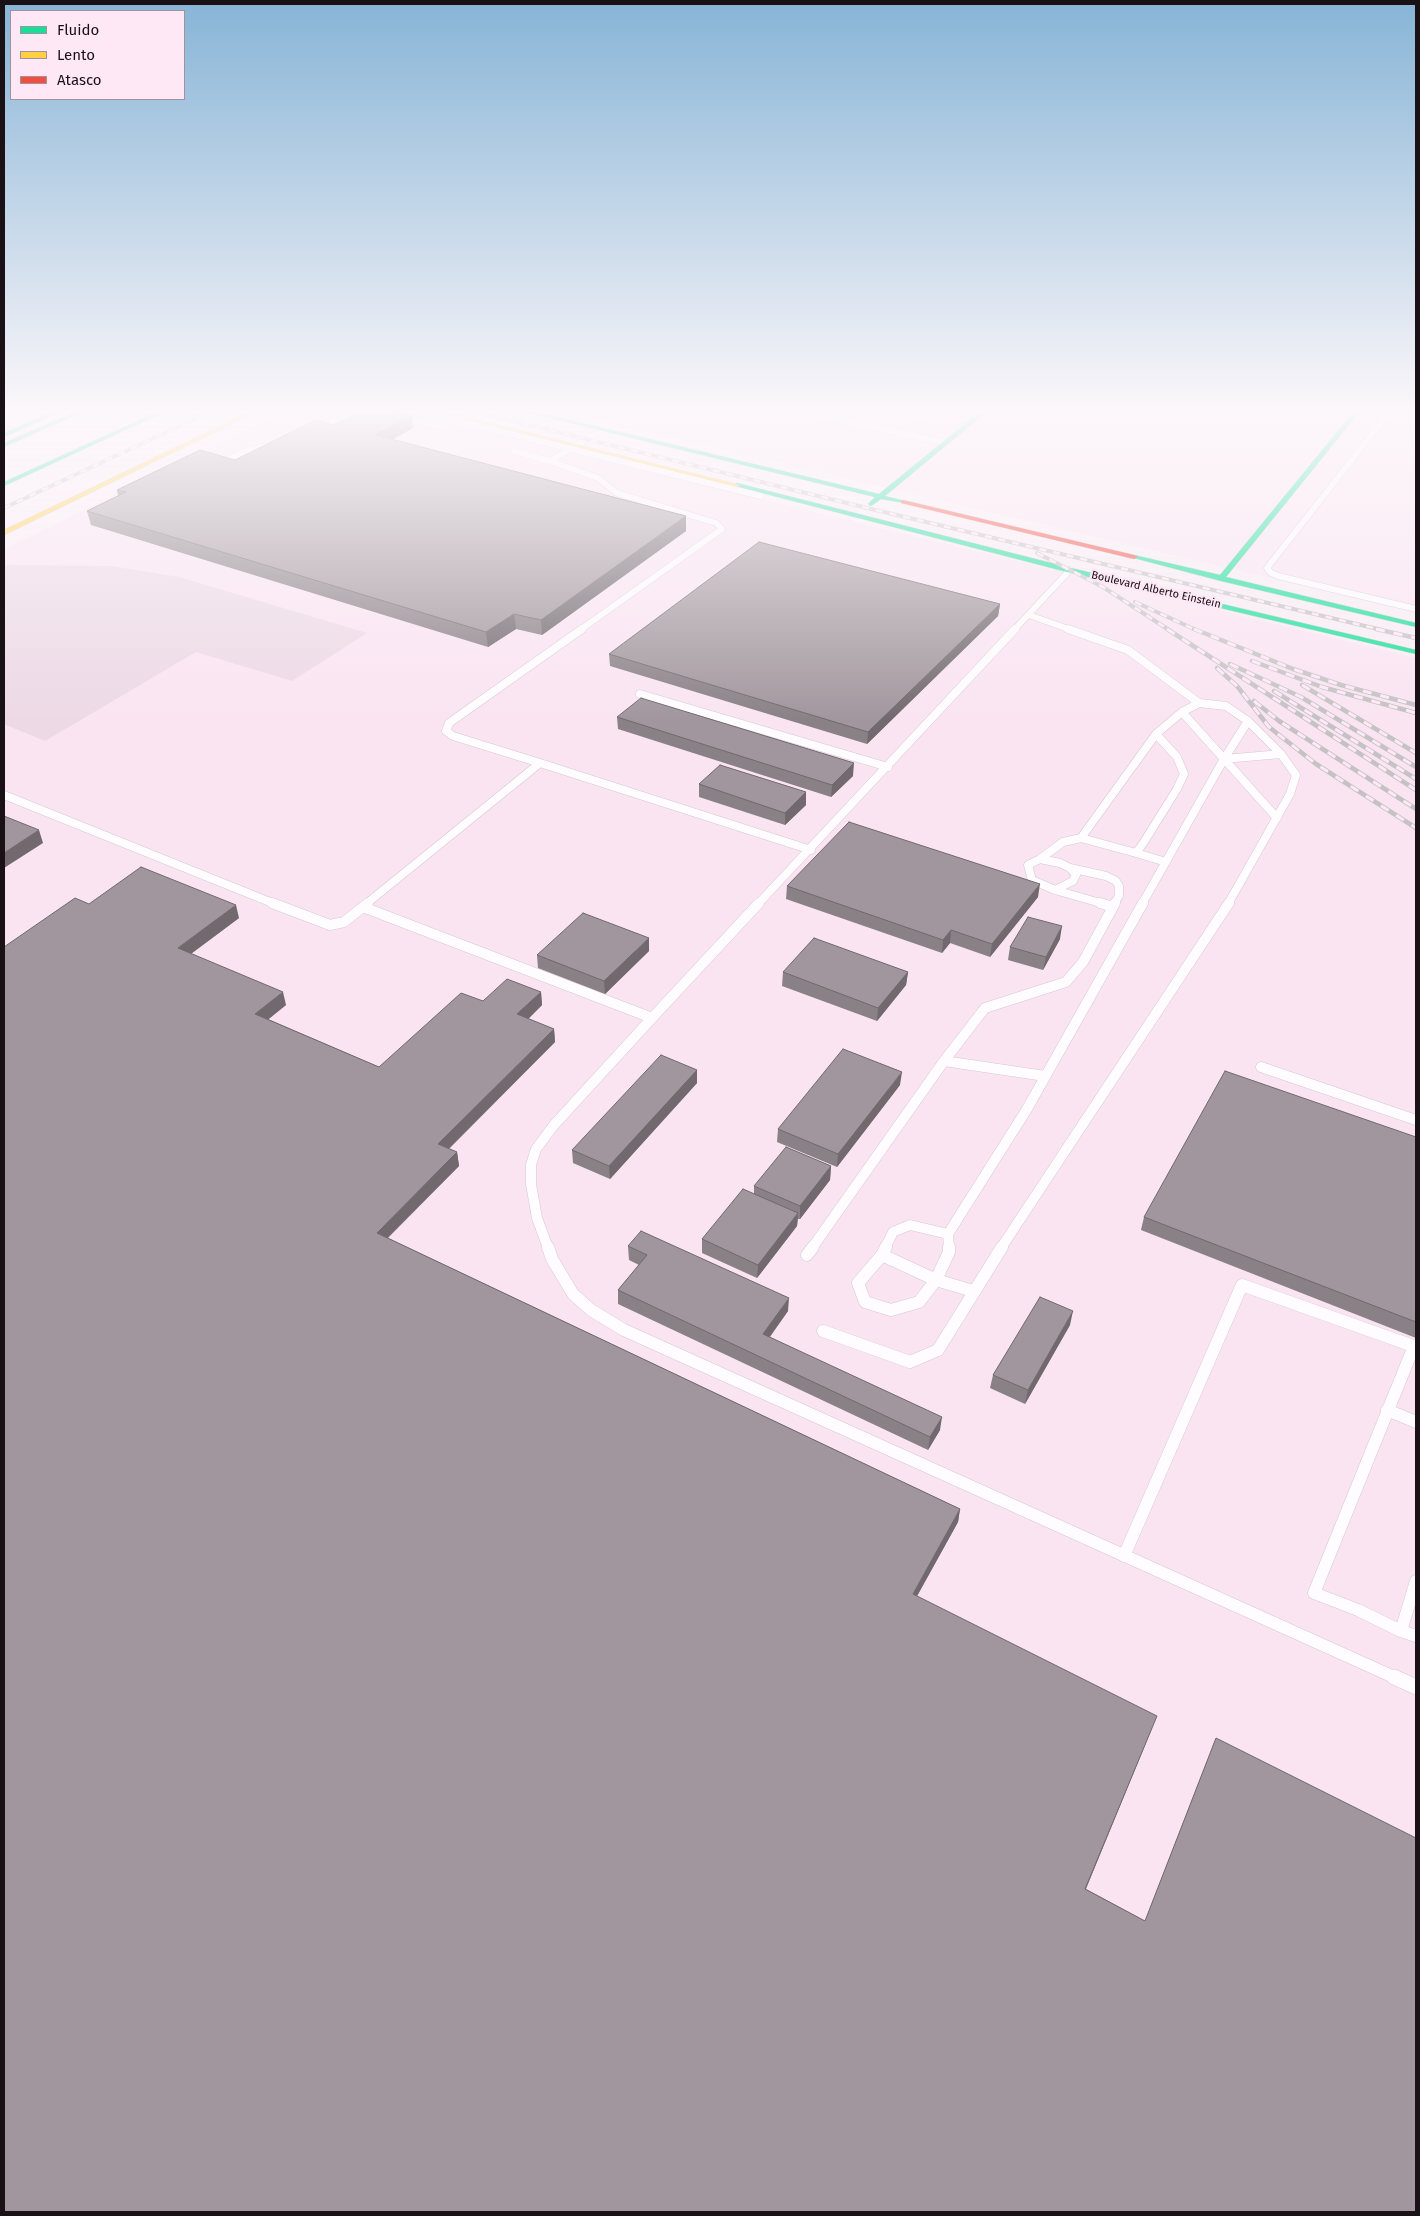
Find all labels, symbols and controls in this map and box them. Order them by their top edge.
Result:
legend [10,10,185,100]
text: Fluido [57,21,99,39]
text: Lento [57,46,95,64]
text: Atasco [57,71,102,89]
street label: Boulevard Alberto Einstein [1090,569,1222,611]

